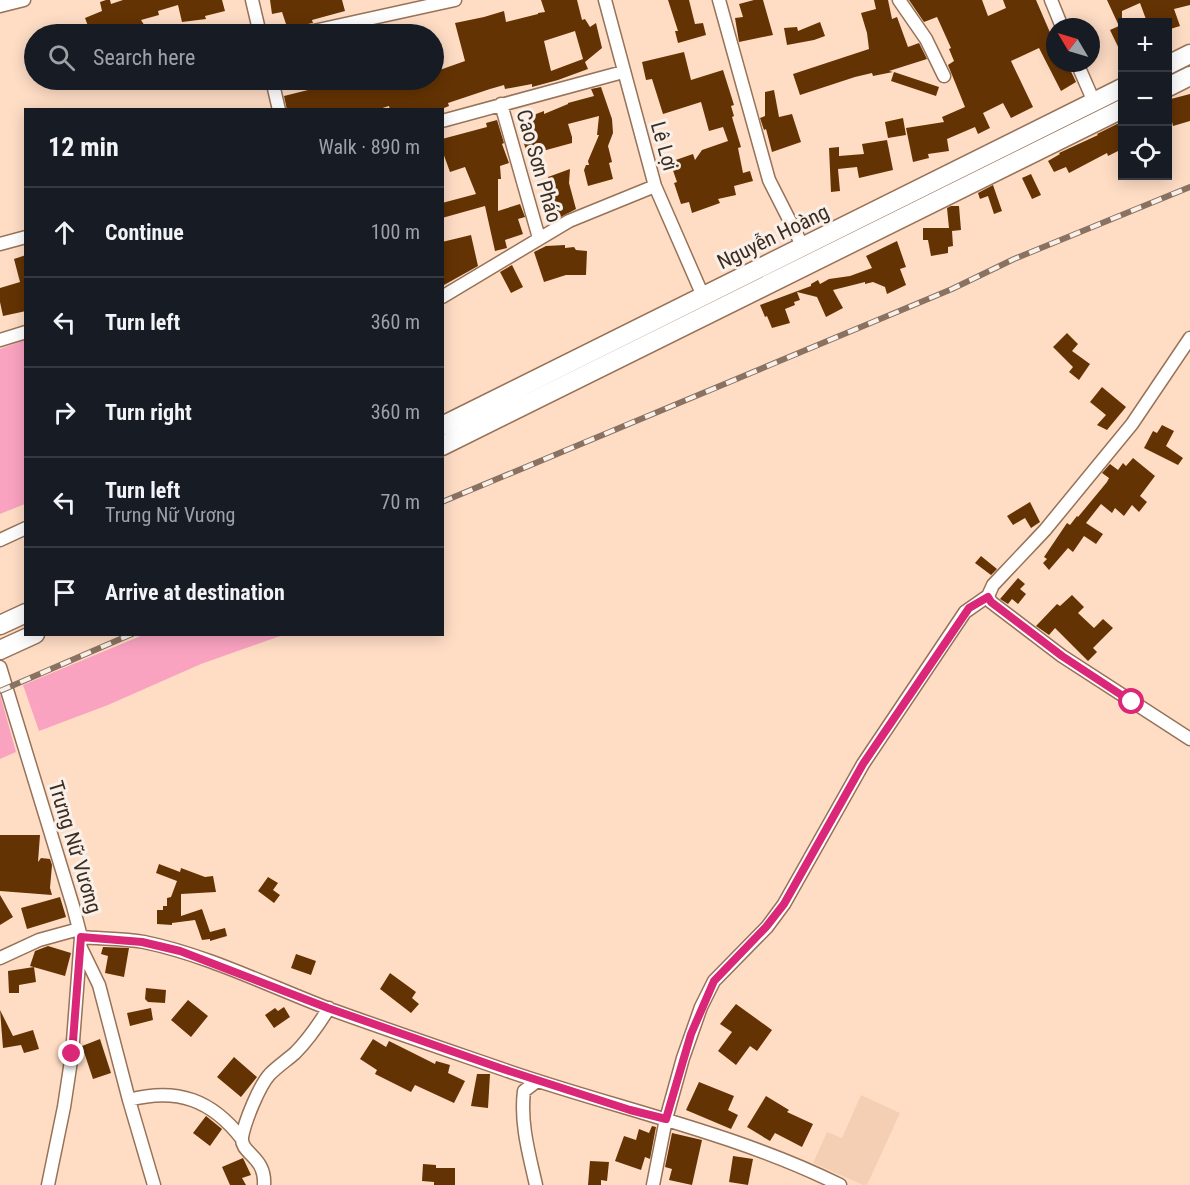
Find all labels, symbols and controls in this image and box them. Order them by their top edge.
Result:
north arrow [1046,18,1100,72]
map controls [1118,18,1172,180]
button: + [1118,18,1172,72]
search box [24,24,444,90]
icon: search [45,41,78,74]
text: Search here [93,45,195,70]
button: − [1118,72,1172,126]
street label: Cao Sơn Pháo [511,107,567,225]
street label: Lê Lợi [646,119,682,173]
button: locate [1118,126,1172,180]
text: 12 min [48,132,119,162]
text: Walk · 890 m [319,135,420,159]
street label: Nguyễn Hoàng [713,200,833,274]
icon: ahead [48,216,81,249]
text: Continue [105,220,184,245]
text: 100 m [371,220,420,244]
icon: left [48,306,81,339]
text: Turn left [105,310,180,335]
text: 360 m [371,310,420,334]
icon: right [48,396,81,429]
text: Turn right [105,400,192,425]
text: 360 m [371,400,420,424]
text: Turn left [105,478,180,503]
icon: left [48,486,81,519]
text: 70 m [381,490,420,514]
text: Trưng Nữ Vương [105,503,235,527]
icon: arrive [48,576,81,609]
text: Arrive at destination [105,580,285,605]
route start [1118,688,1144,714]
street label: Trưng Nữ Vương [44,778,106,916]
route end [58,1040,84,1066]

